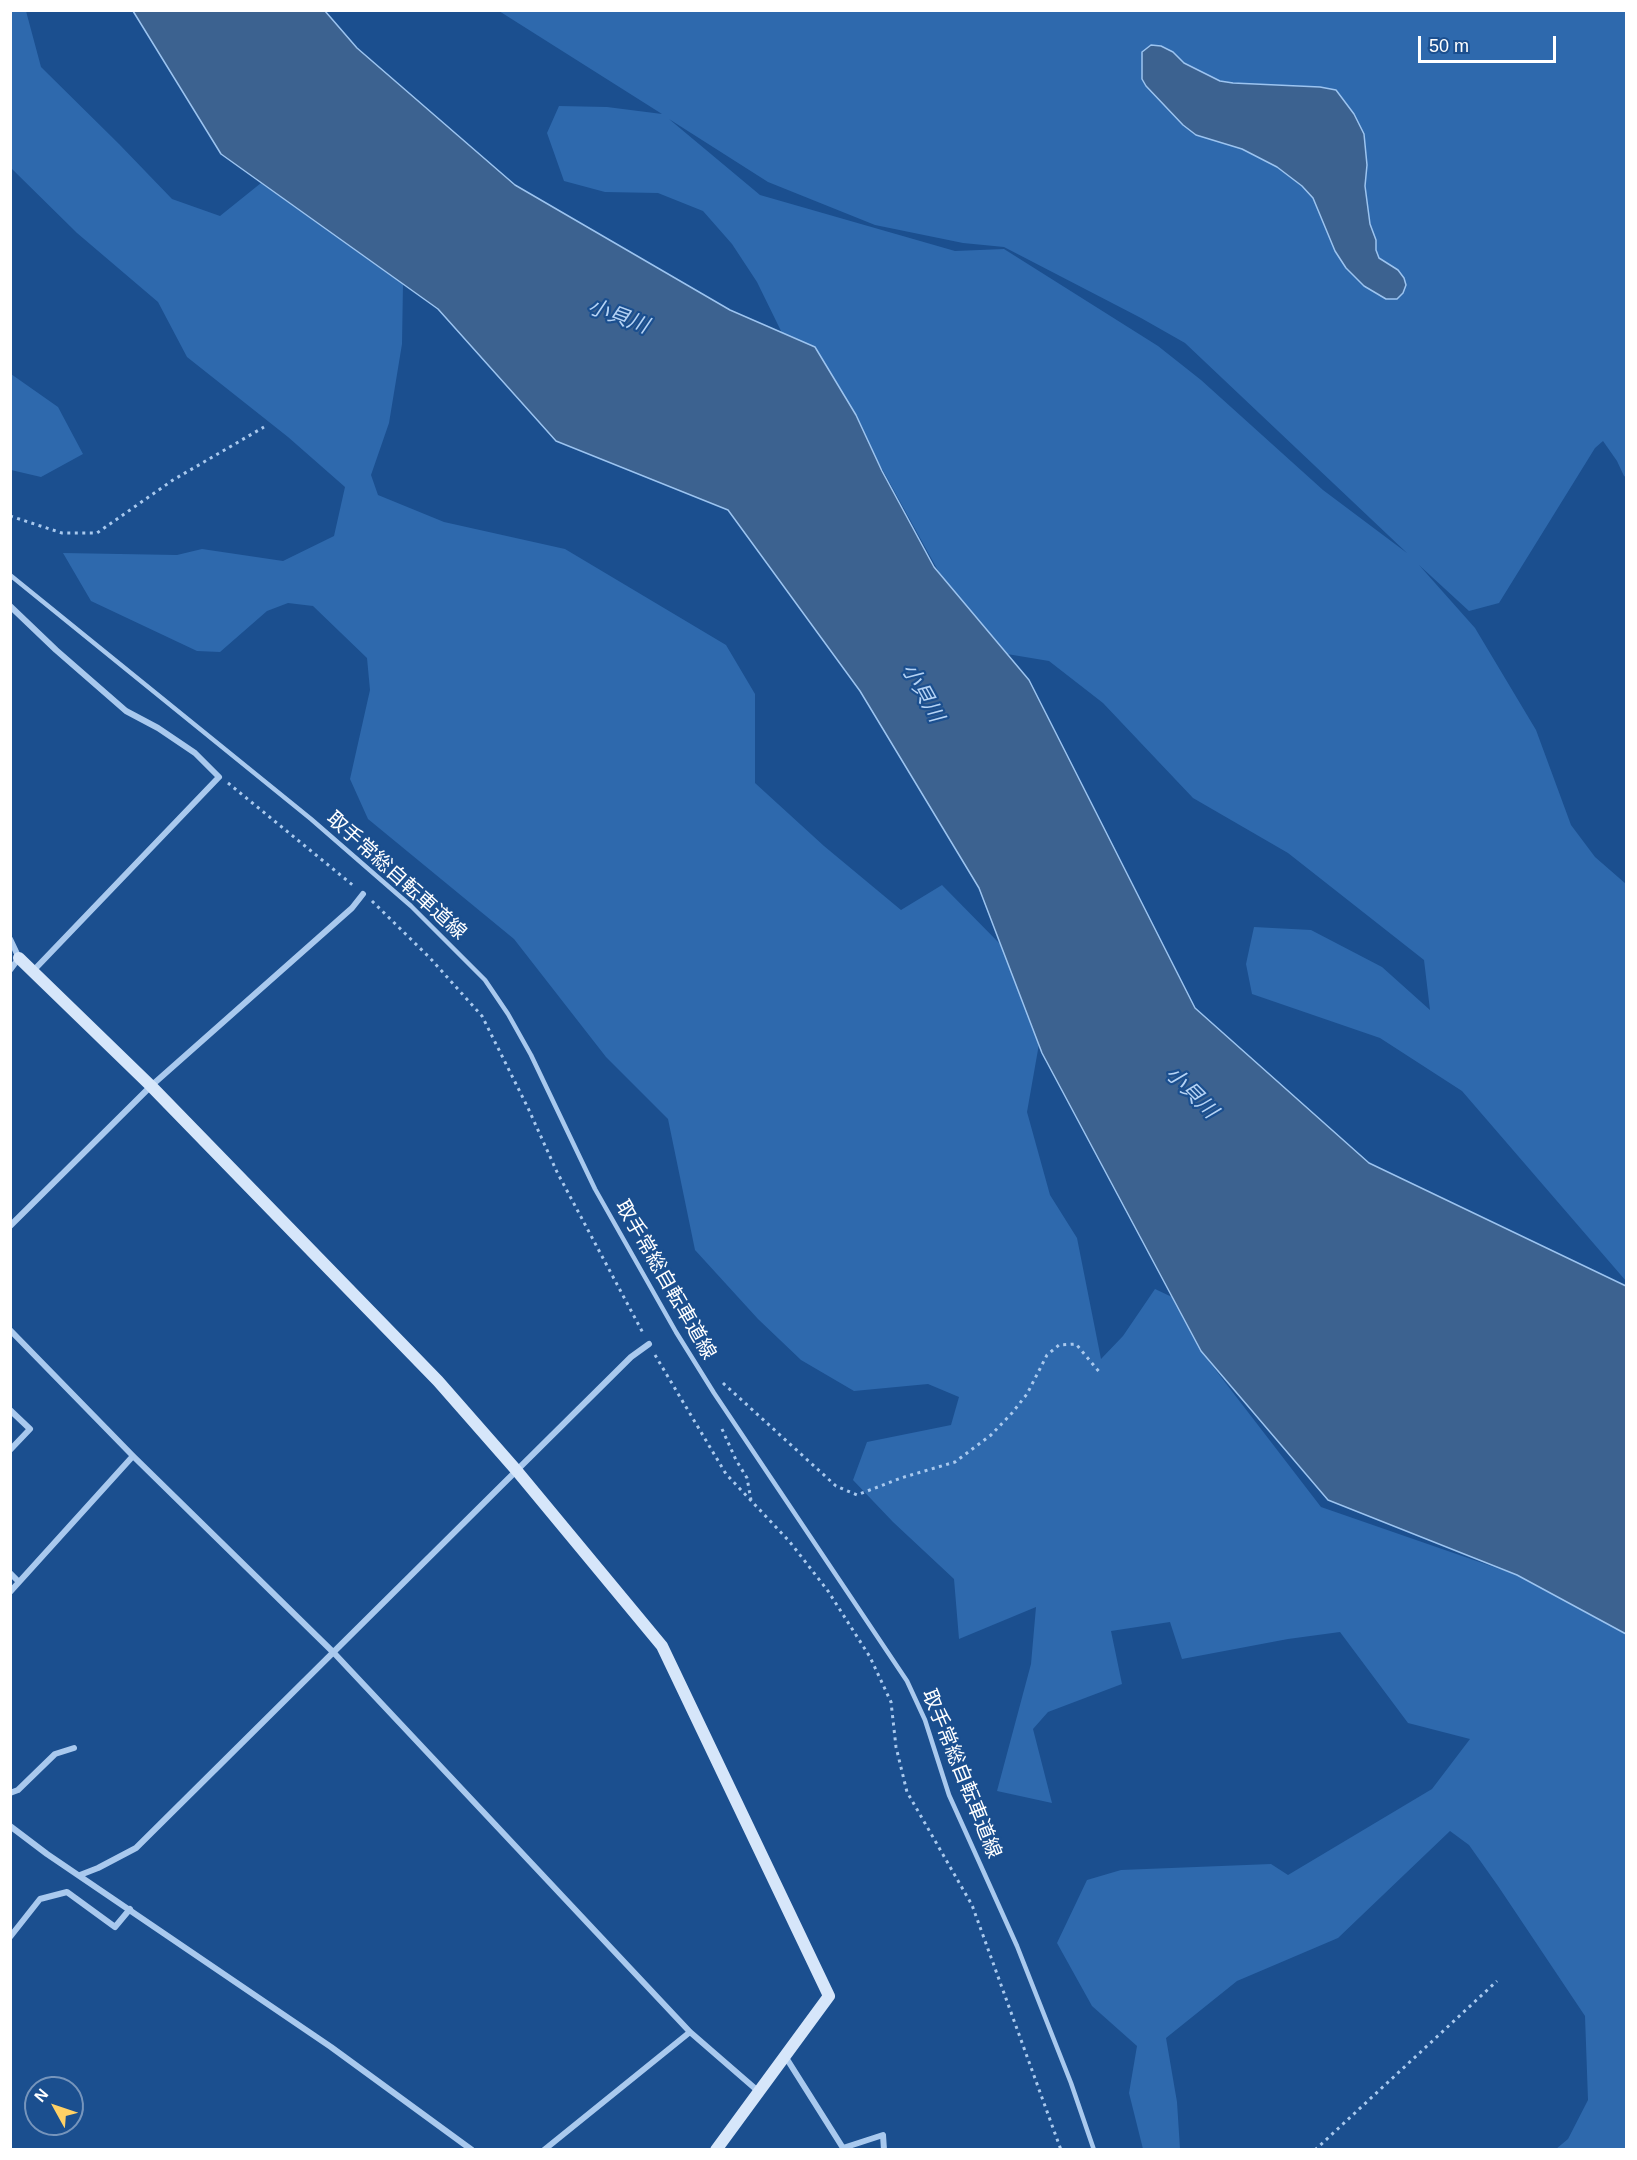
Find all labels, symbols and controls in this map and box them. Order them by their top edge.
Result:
scale bar [1421,24,1559,62]
text: 50 m [1429,36,1469,56]
water label: 小貝川 [584,294,652,340]
water label: 小貝川 [896,659,948,727]
street label: 取手常総自転車道線 [321,807,471,945]
water label: 小貝川 [1160,1062,1222,1124]
street label: 取手常総自転車道線 [610,1196,720,1364]
street label: 取手常総自転車道線 [916,1686,1006,1862]
north arrow [24,2076,84,2136]
text: N [31,2086,52,2105]

